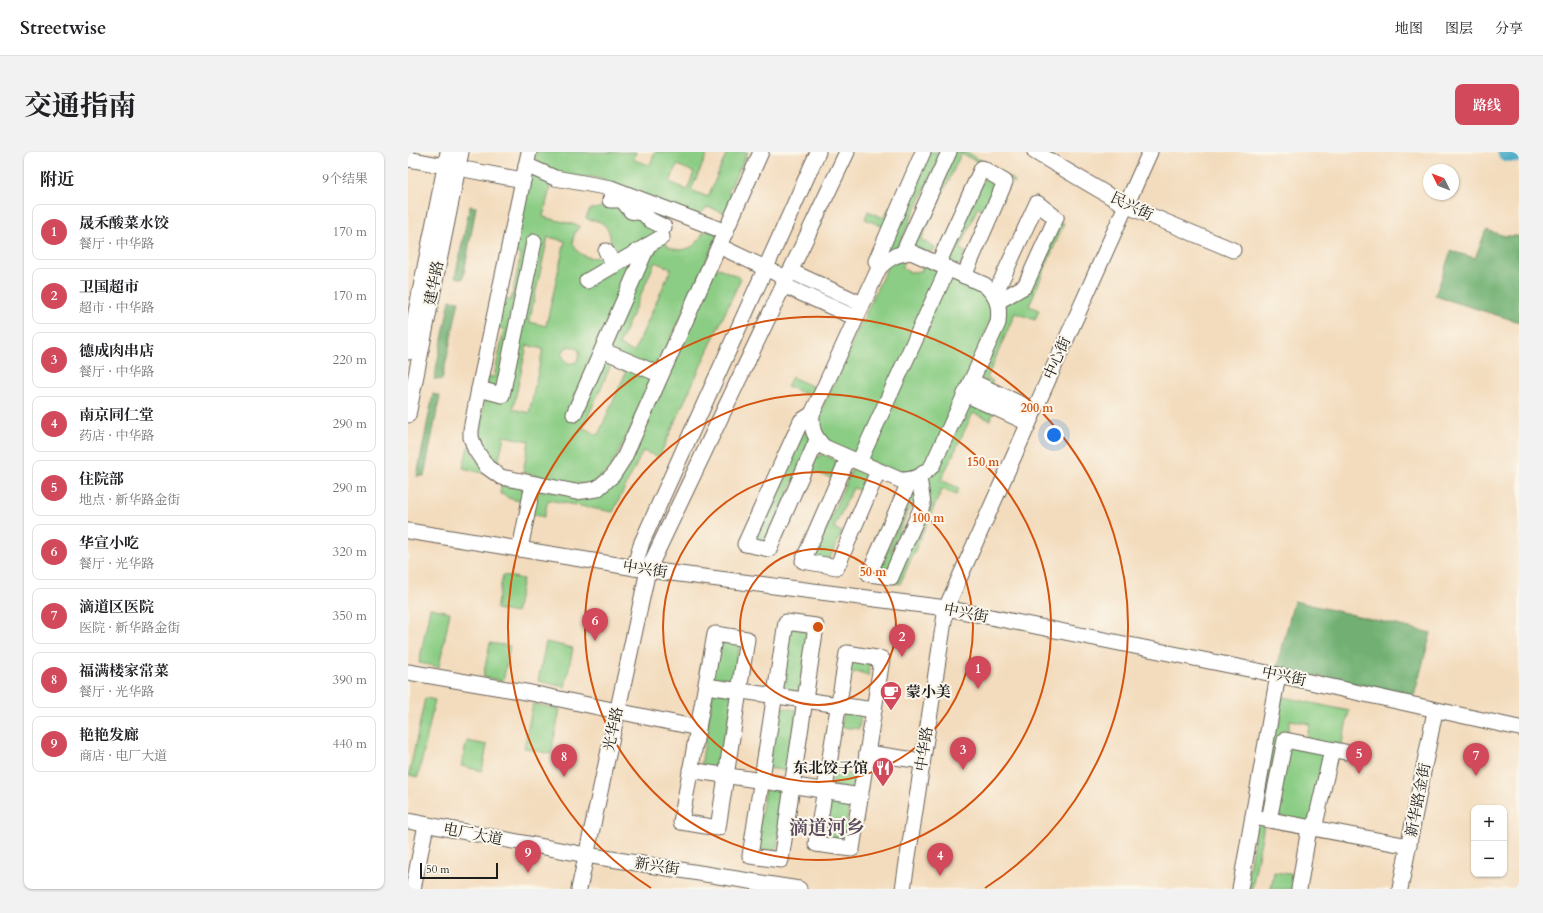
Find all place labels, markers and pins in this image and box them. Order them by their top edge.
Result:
pin: 6 [582,608,608,641]
centre of rings [811,620,825,634]
pin: 2 [889,624,915,657]
pin: 1 [965,656,991,689]
cafe icon: 蒙小美 [878,679,904,712]
place label: 蒙小美 [906,682,951,702]
pin: 3 [950,737,976,770]
pin: 5 [1346,741,1372,774]
pin: 7 [1463,743,1489,776]
pin: 8 [551,744,577,777]
restaurant icon: 东北饺子馆 [870,755,896,788]
place label: 东北饺子馆 [793,758,868,778]
pin: 9 [515,840,541,873]
pin: 4 [927,843,953,876]

